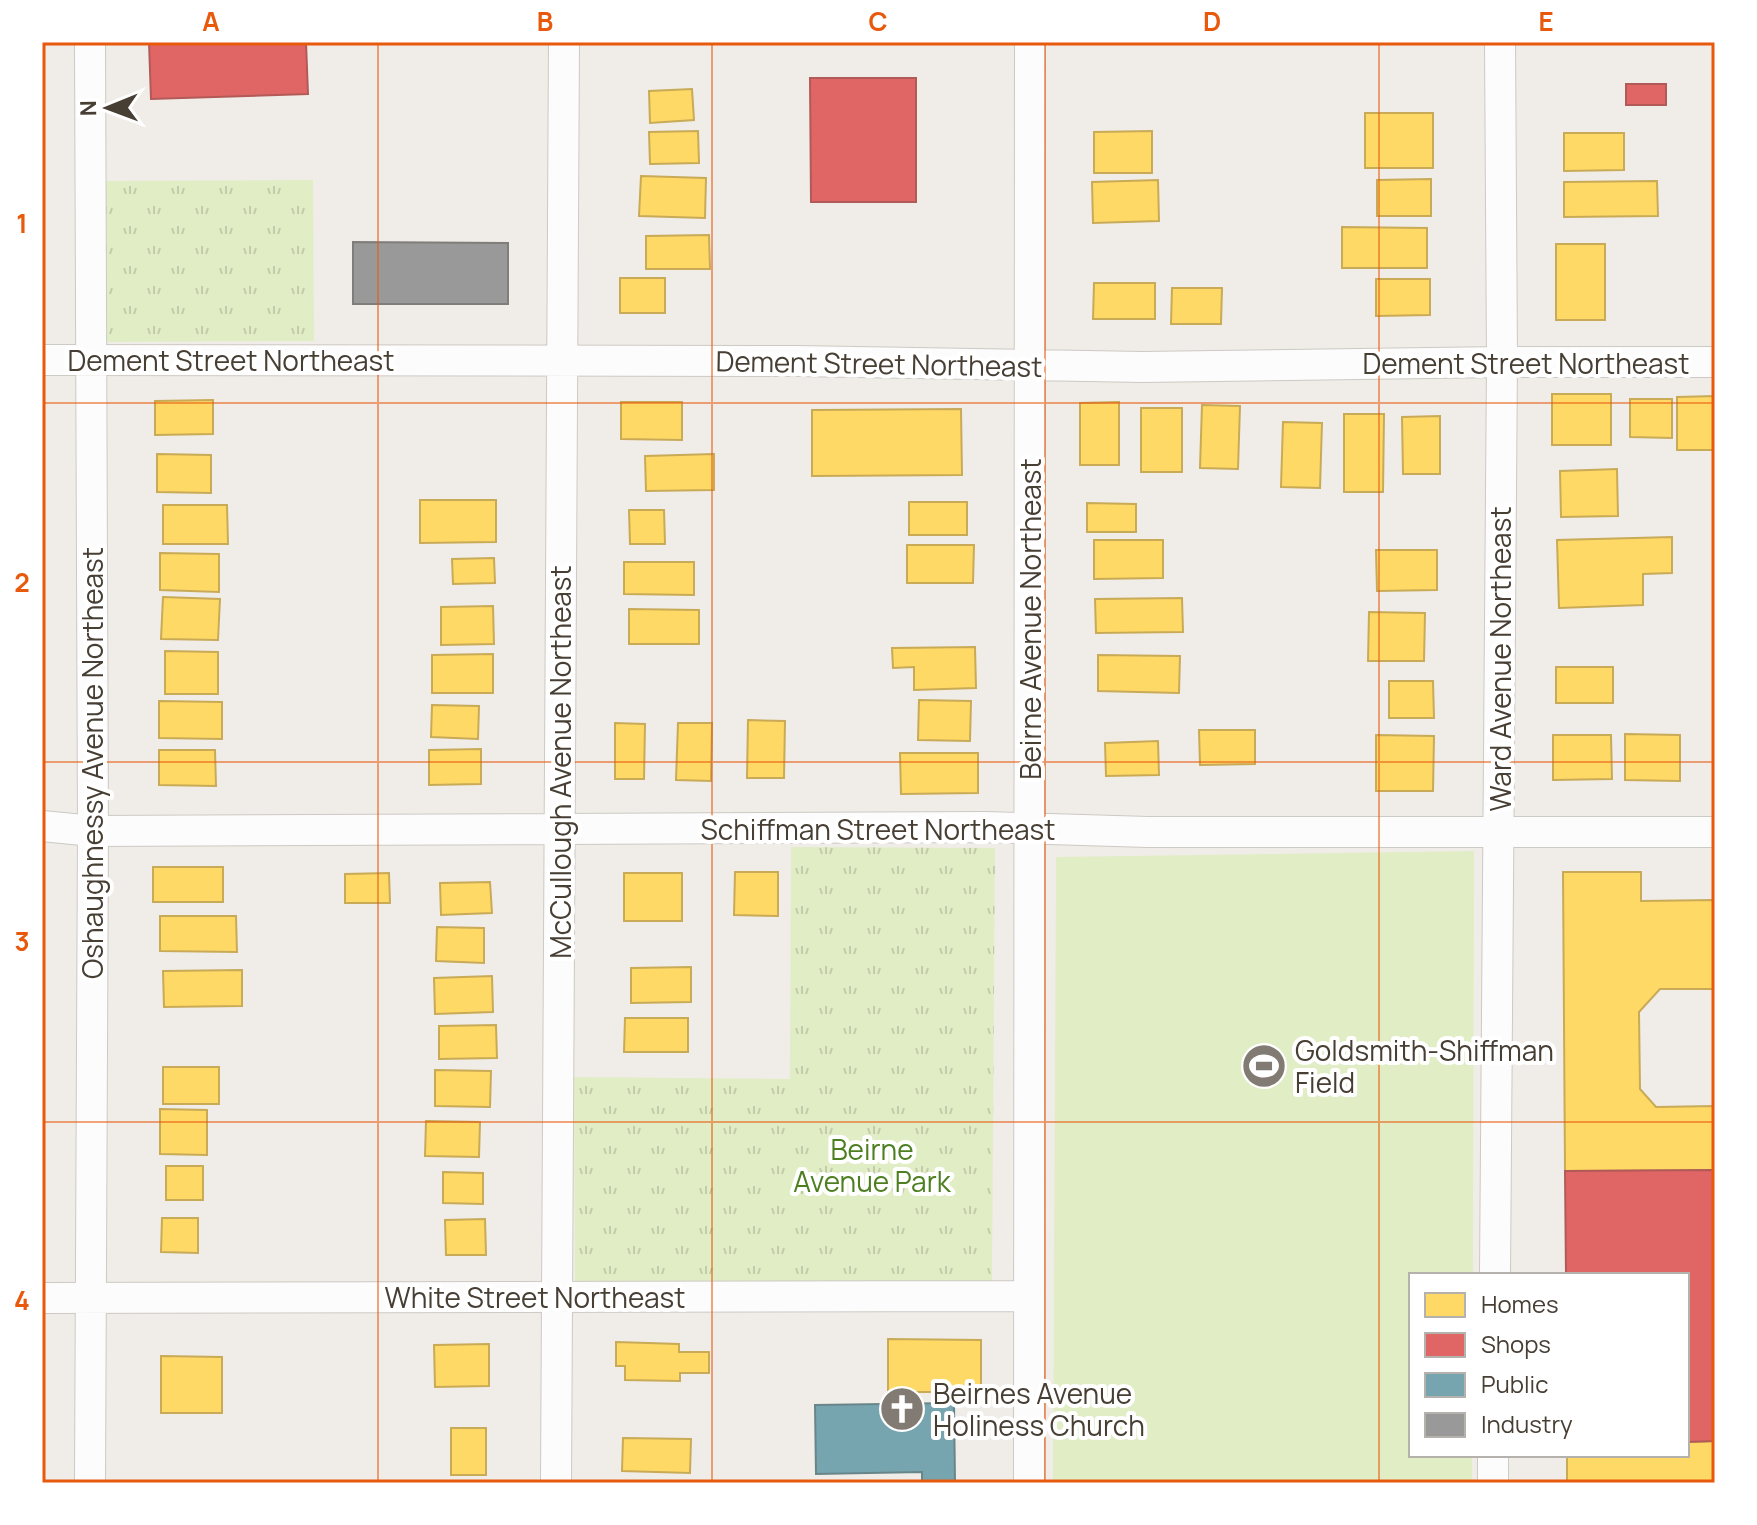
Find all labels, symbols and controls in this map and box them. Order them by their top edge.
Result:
text: A [202,3,220,39]
text: B [537,3,553,39]
text: C [868,3,888,39]
text: D [1203,3,1221,39]
text: E [1538,3,1554,39]
north arrow [68,68,148,148]
text: N [73,100,103,117]
text: 1 [16,205,28,241]
street label: Dement Street Northeast [68,341,394,379]
street label: Dement Street Northeast [715,341,1043,385]
street label: Dement Street Northeast [1363,344,1689,382]
street label: Beirne Avenue Northeast [1011,458,1049,780]
street label: Ward Avenue Northeast [1481,506,1519,812]
street label: Oshaughnessy Avenue Northeast [73,547,111,979]
text: 2 [14,564,30,600]
street label: McCullough Avenue Northeast [541,565,579,959]
street label: Schiffman Street Northeast [700,810,1056,848]
text: 3 [14,923,30,959]
place label: Goldsmith-Shiffman Field [1295,1031,1554,1101]
sports icon: Goldsmith-Shiffman Field [1240,1042,1288,1090]
park label: Beirne Avenue Park [793,1130,952,1200]
legend [1409,1273,1689,1457]
street label: White Street Northeast [384,1278,686,1316]
text: 4 [14,1282,30,1318]
text: Homes [1481,1287,1559,1320]
text: Shops [1481,1327,1551,1360]
text: Public [1481,1367,1548,1400]
place label: Beirnes Avenue Holiness Church [933,1374,1145,1444]
church icon: Beirnes Avenue Holiness Church [878,1385,926,1433]
text: Industry [1481,1407,1573,1440]

